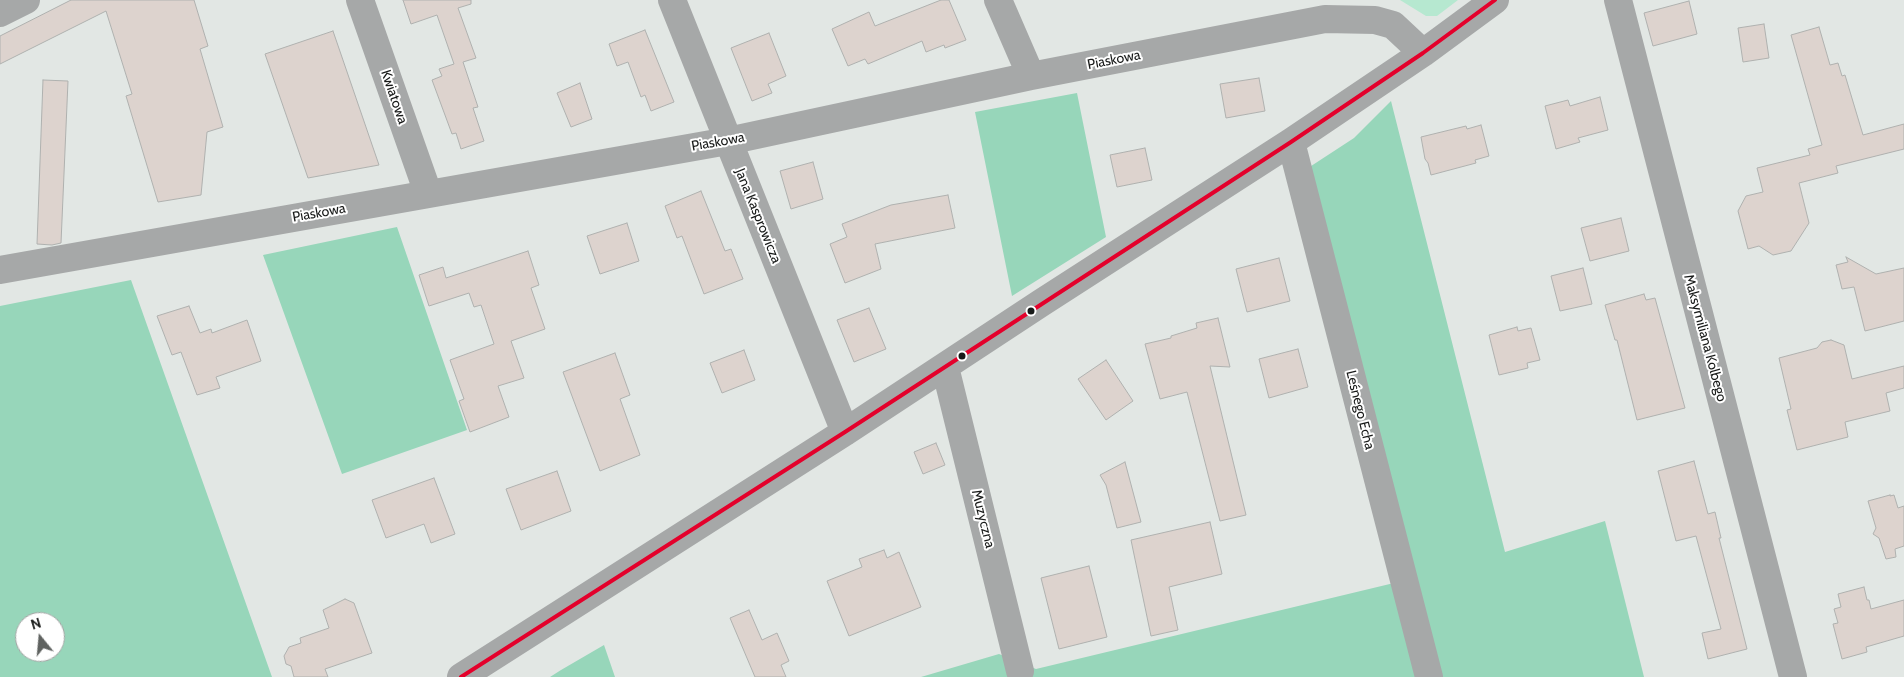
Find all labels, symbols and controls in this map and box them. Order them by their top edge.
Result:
street label: Piaskowa [1086,47,1142,73]
street label: Kwiatowa [377,68,411,126]
street label: Piaskowa [690,129,746,155]
street label: Jana Kasprowicza [731,166,785,266]
street label: Piaskowa [291,200,347,226]
street label: Maksymiliana Kolbego [1680,272,1730,404]
unlabelled marker [1026,306,1036,316]
unlabelled marker [957,351,967,361]
street label: Leśnego Echa [1342,369,1378,451]
street label: Muzyczna [968,488,998,550]
north arrow [15,612,65,662]
text: N [29,614,43,634]

